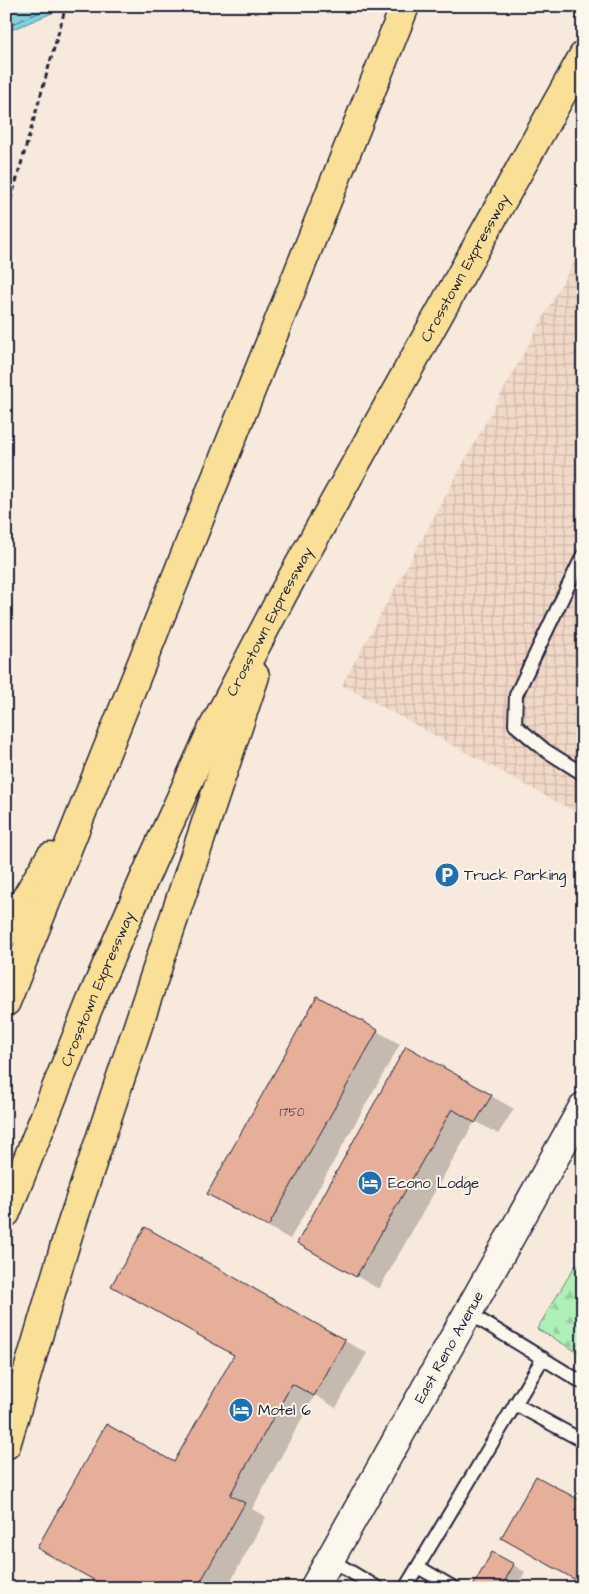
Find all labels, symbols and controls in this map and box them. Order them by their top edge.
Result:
street label: Crosstown Expressway [416,190,516,346]
street label: Crosstown Expressway [221,543,319,700]
parking icon: Truck Parking [434,862,460,888]
place label: Truck Parking [464,865,566,887]
street label: Crosstown Expressway [56,908,141,1070]
house number: 1750 [280,1104,305,1121]
hotel icon: Econo Lodge [357,1170,383,1196]
place label: Econo Lodge [388,1173,479,1195]
street label: East Reno Avenue [409,1287,489,1407]
hotel icon: Motel 6 [228,1397,254,1423]
place label: Motel 6 [258,1400,311,1421]

